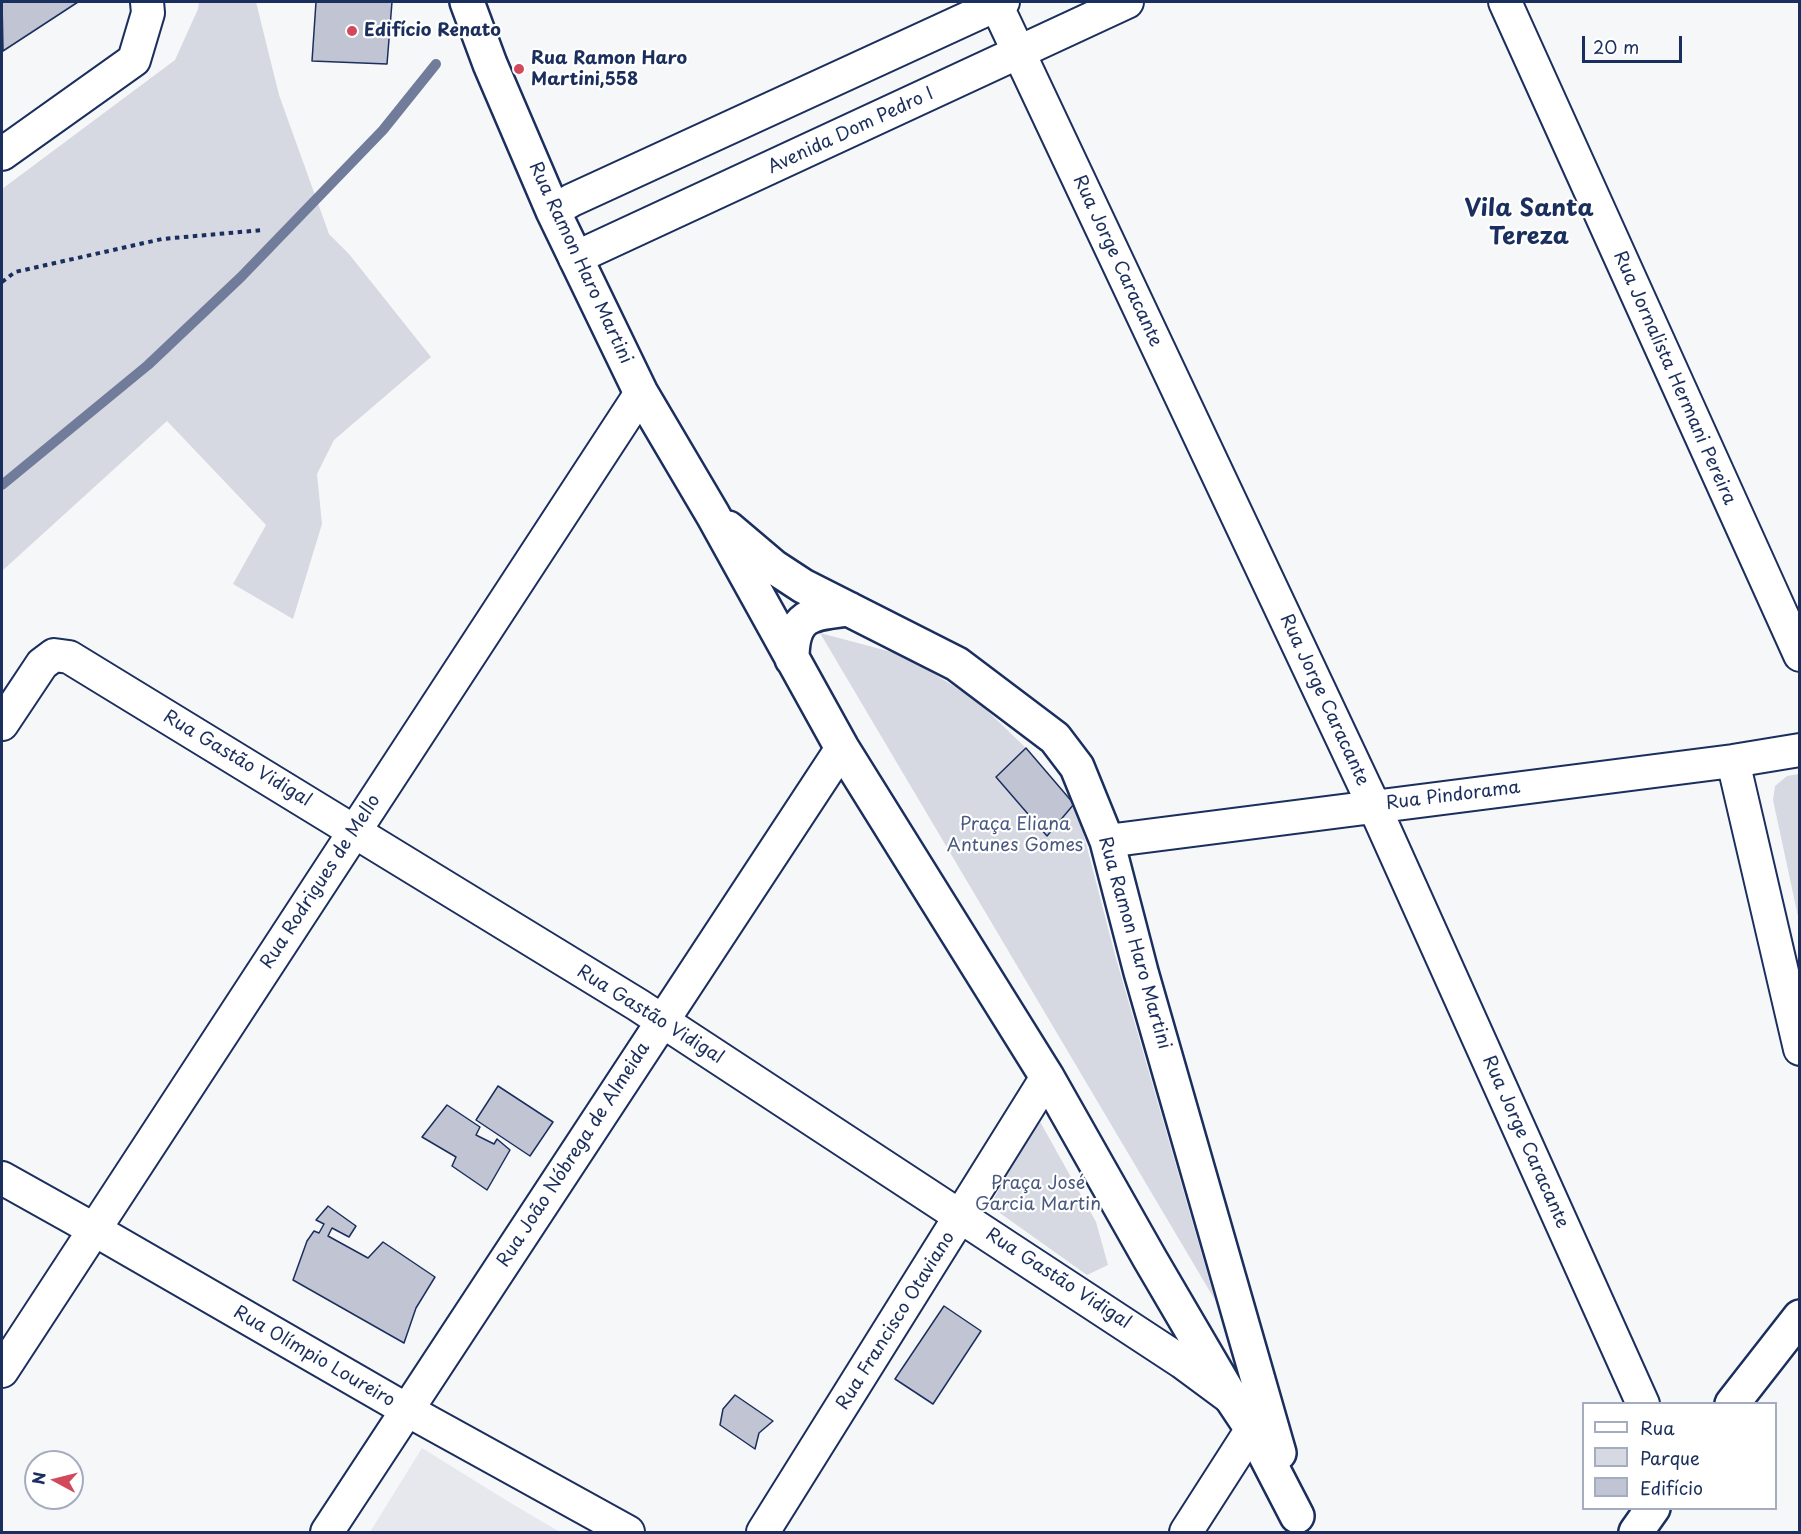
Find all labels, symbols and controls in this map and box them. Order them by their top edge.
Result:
place label: Edifício Renato [364,20,501,42]
marker: Edifício Renato [345,24,359,38]
scale bar [1585,24,1686,62]
text: 20 m [1593,33,1639,60]
place label: Rua Ramon Haro Martini,558 [531,48,687,90]
marker: Rua Ramon Haro Martini,558 [512,62,526,76]
street label: Avenida Dom Pedro I [765,83,937,179]
street label: Rua Ramon Haro Martini [524,159,636,367]
street label: Rua Jorge Caracante [1068,172,1166,350]
district label: Vila Santa Tereza [1464,195,1594,251]
street label: Rua Jornalista Hermani Pereira [1608,248,1740,508]
street label: Rua Jorge Caracante [1275,611,1373,789]
street label: Rua Gastão Vidigal [159,706,315,812]
street label: Rua Pindorama [1385,777,1521,815]
street label: Rua Rodrigues de Mello [257,791,385,973]
park label: Praça Eliana Antunes Gomes [947,814,1083,856]
street label: Rua Ramon Haro Martini [1093,834,1175,1052]
street label: Rua Gastão Vidigal [573,961,727,1069]
street label: Rua João Nóbrega de Almeida [493,1038,655,1272]
street label: Rua Jorge Caracante [1477,1052,1573,1232]
park label: Praça José Garcia Martin [975,1173,1101,1216]
street label: Rua Gastão Vidigal [981,1224,1135,1334]
street label: Rua Francisco Otaviano [832,1228,960,1414]
street label: Rua Olímpio Loureiro [229,1302,399,1412]
legend [1582,1402,1777,1510]
text: Rua [1640,1414,1675,1441]
text: Parque [1640,1444,1700,1471]
north arrow [24,1450,84,1510]
text: N [25,1470,51,1486]
text: Edifício [1640,1474,1703,1501]

